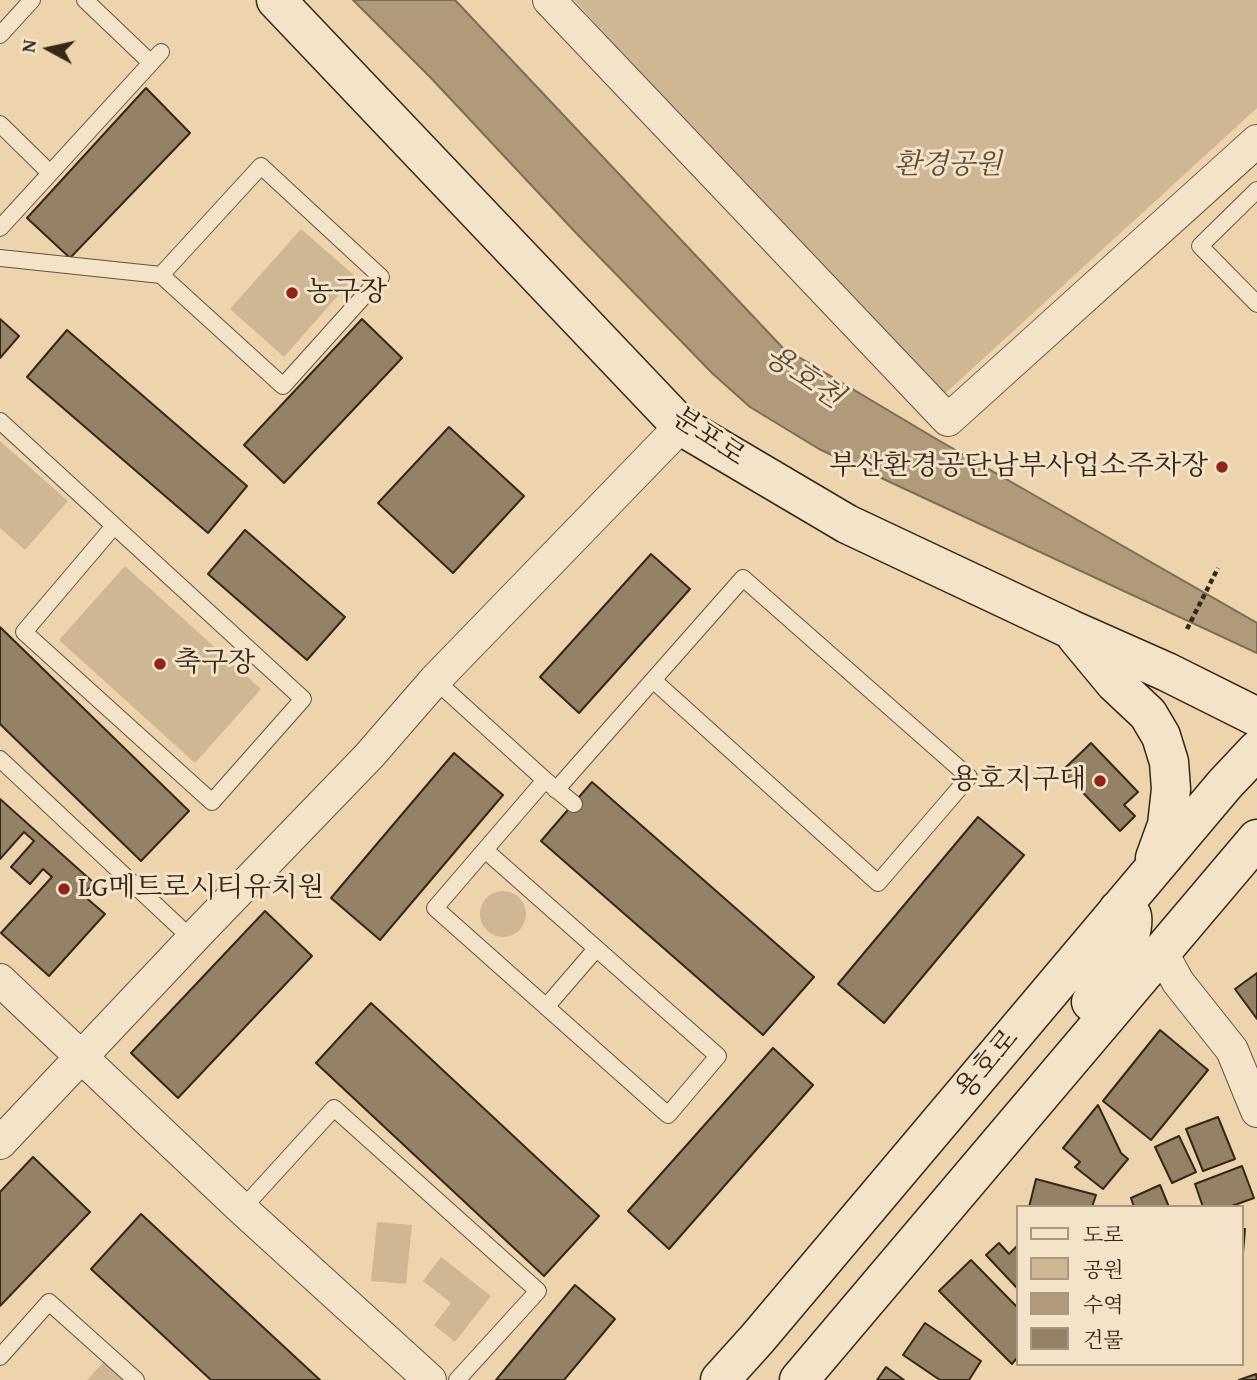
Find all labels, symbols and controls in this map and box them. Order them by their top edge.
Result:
north arrow [14,14,84,84]
text: N [13,38,43,54]
park label: 환경공원 [894,149,1002,183]
place label: 농구장 [306,276,387,310]
marker: 농구장 [284,285,300,301]
water label: 용호천 [757,339,849,417]
street label: 분포로 [665,401,751,475]
place label: 부산환경공단남부사업소주차장 [829,450,1208,484]
marker: 부산환경공단남부사업소주차장 [1214,459,1230,475]
place label: 축구장 [174,647,255,681]
marker: 축구장 [152,656,168,672]
place label: 용호지구대 [951,764,1086,798]
marker: 용호지구대 [1092,773,1108,789]
place label: LG메트로시티유치원 [78,872,325,906]
marker: LG메트로시티유치원 [56,881,72,897]
street label: 용호로 [949,1023,1027,1107]
legend [1016,1205,1243,1366]
text: 도로 [1083,1219,1124,1250]
text: 공원 [1083,1254,1124,1285]
text: 수역 [1083,1289,1124,1320]
text: 건물 [1083,1324,1124,1355]

